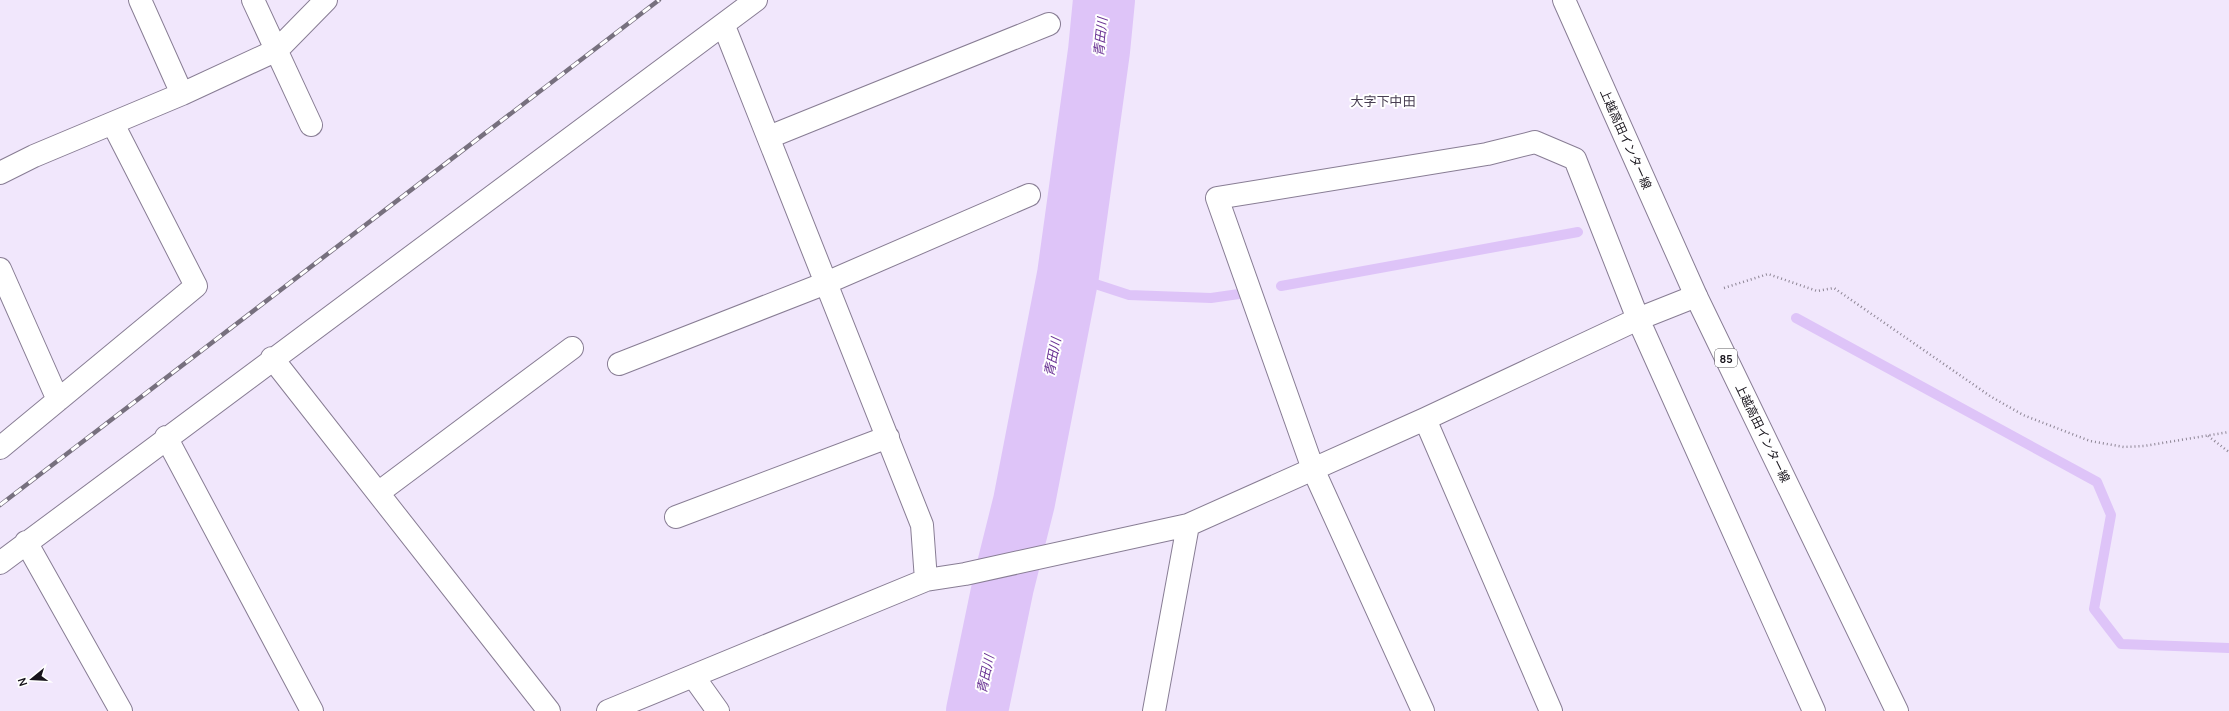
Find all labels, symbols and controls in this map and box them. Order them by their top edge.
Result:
water label: 青田川 [1089,15,1111,57]
street label: 上越高田インター線 [1596,86,1656,192]
district label: 大字下中田 [1350,92,1416,110]
water label: 青田川 [1039,334,1065,378]
road number: 85 [1715,349,1737,367]
street label: 上越高田インター線 [1732,381,1794,485]
water label: 青田川 [972,651,998,695]
north arrow [12,659,52,699]
text: N [14,676,30,688]

